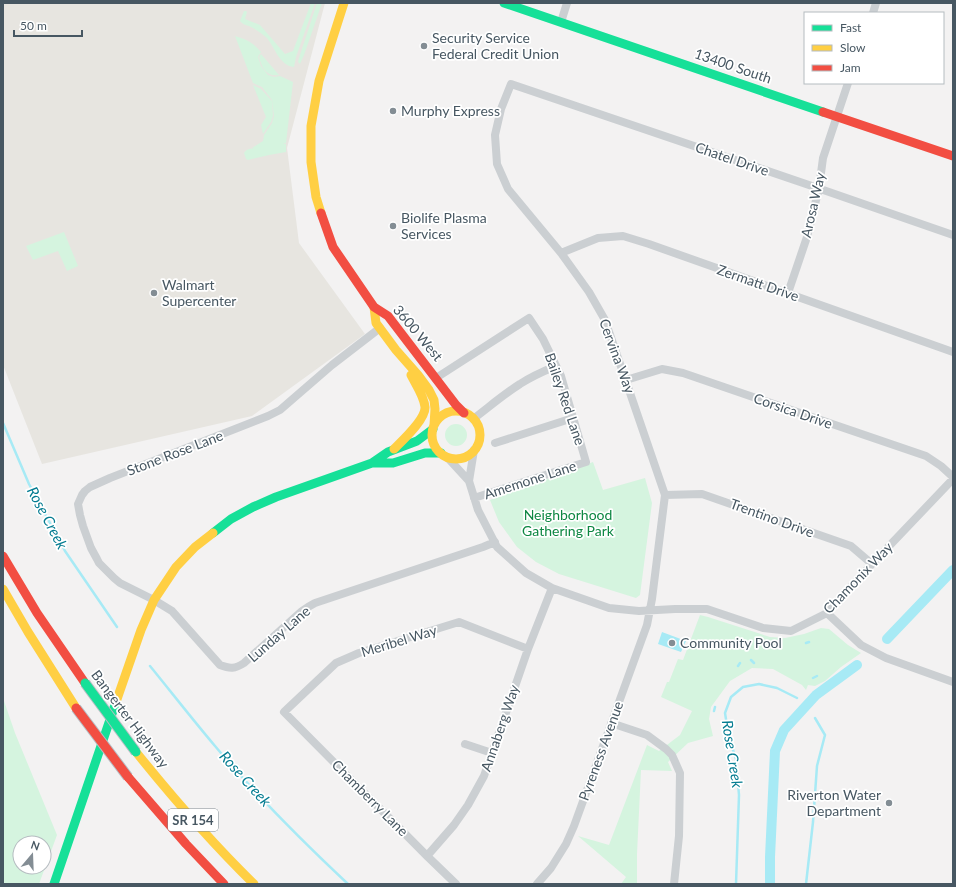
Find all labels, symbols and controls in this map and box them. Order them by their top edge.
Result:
scale bar [14,12,82,38]
legend [804,12,944,84]
text: 50 m [20,18,47,33]
text: Fast [840,20,862,35]
place label: Security Service Federal Credit Union [432,29,559,62]
text: Slow [840,40,866,55]
marker: Security Service Federal Credit Union [419,41,429,51]
street label: 13400 South [692,44,774,87]
text: Jam [840,60,861,75]
place label: Murphy Express [401,102,500,119]
marker: Murphy Express [388,106,398,116]
street label: Chatel Drive [693,138,771,179]
street label: Arosa Way [797,170,828,239]
place label: Biolife Plasma Services [401,209,487,242]
marker: Biolife Plasma Services [388,221,398,231]
street label: Zermatt Drive [715,261,801,304]
place label: Walmart Supercenter [162,276,236,309]
marker: Walmart Supercenter [149,288,159,298]
street label: 3600 West [390,301,447,364]
street label: Cervina Way [596,316,639,396]
street label: Bailey Red Lane [542,350,589,447]
street label: Corsica Drive [752,389,835,432]
street label: Stone Rose Lane [124,426,225,479]
street label: Amemone Lane [482,457,578,502]
water label: Rose Creek [24,483,72,553]
street label: Trentino Drive [728,494,816,541]
park label: Neighborhood Gathering Park [522,506,615,539]
street label: Chamonix Way [819,538,897,617]
street label: Lunday Lane [244,602,313,665]
street label: Meribel Way [359,621,440,660]
place label: Community Pool [680,634,782,651]
marker: Community Pool [667,638,677,648]
street label: Bangerter Highway [88,666,173,772]
street label: Annaberg Way [477,682,523,773]
street label: Pyreness Avenue [575,699,626,803]
water label: Rose Creek [719,719,747,790]
water label: Rose Creek [216,747,276,810]
street label: Chamberry Lane [329,756,412,839]
place label: Riverton Water Department [787,786,881,819]
marker: Riverton Water Department [884,798,894,808]
road number: SR 154 [168,809,218,831]
north arrow [12,835,52,875]
text: N [29,838,42,853]

